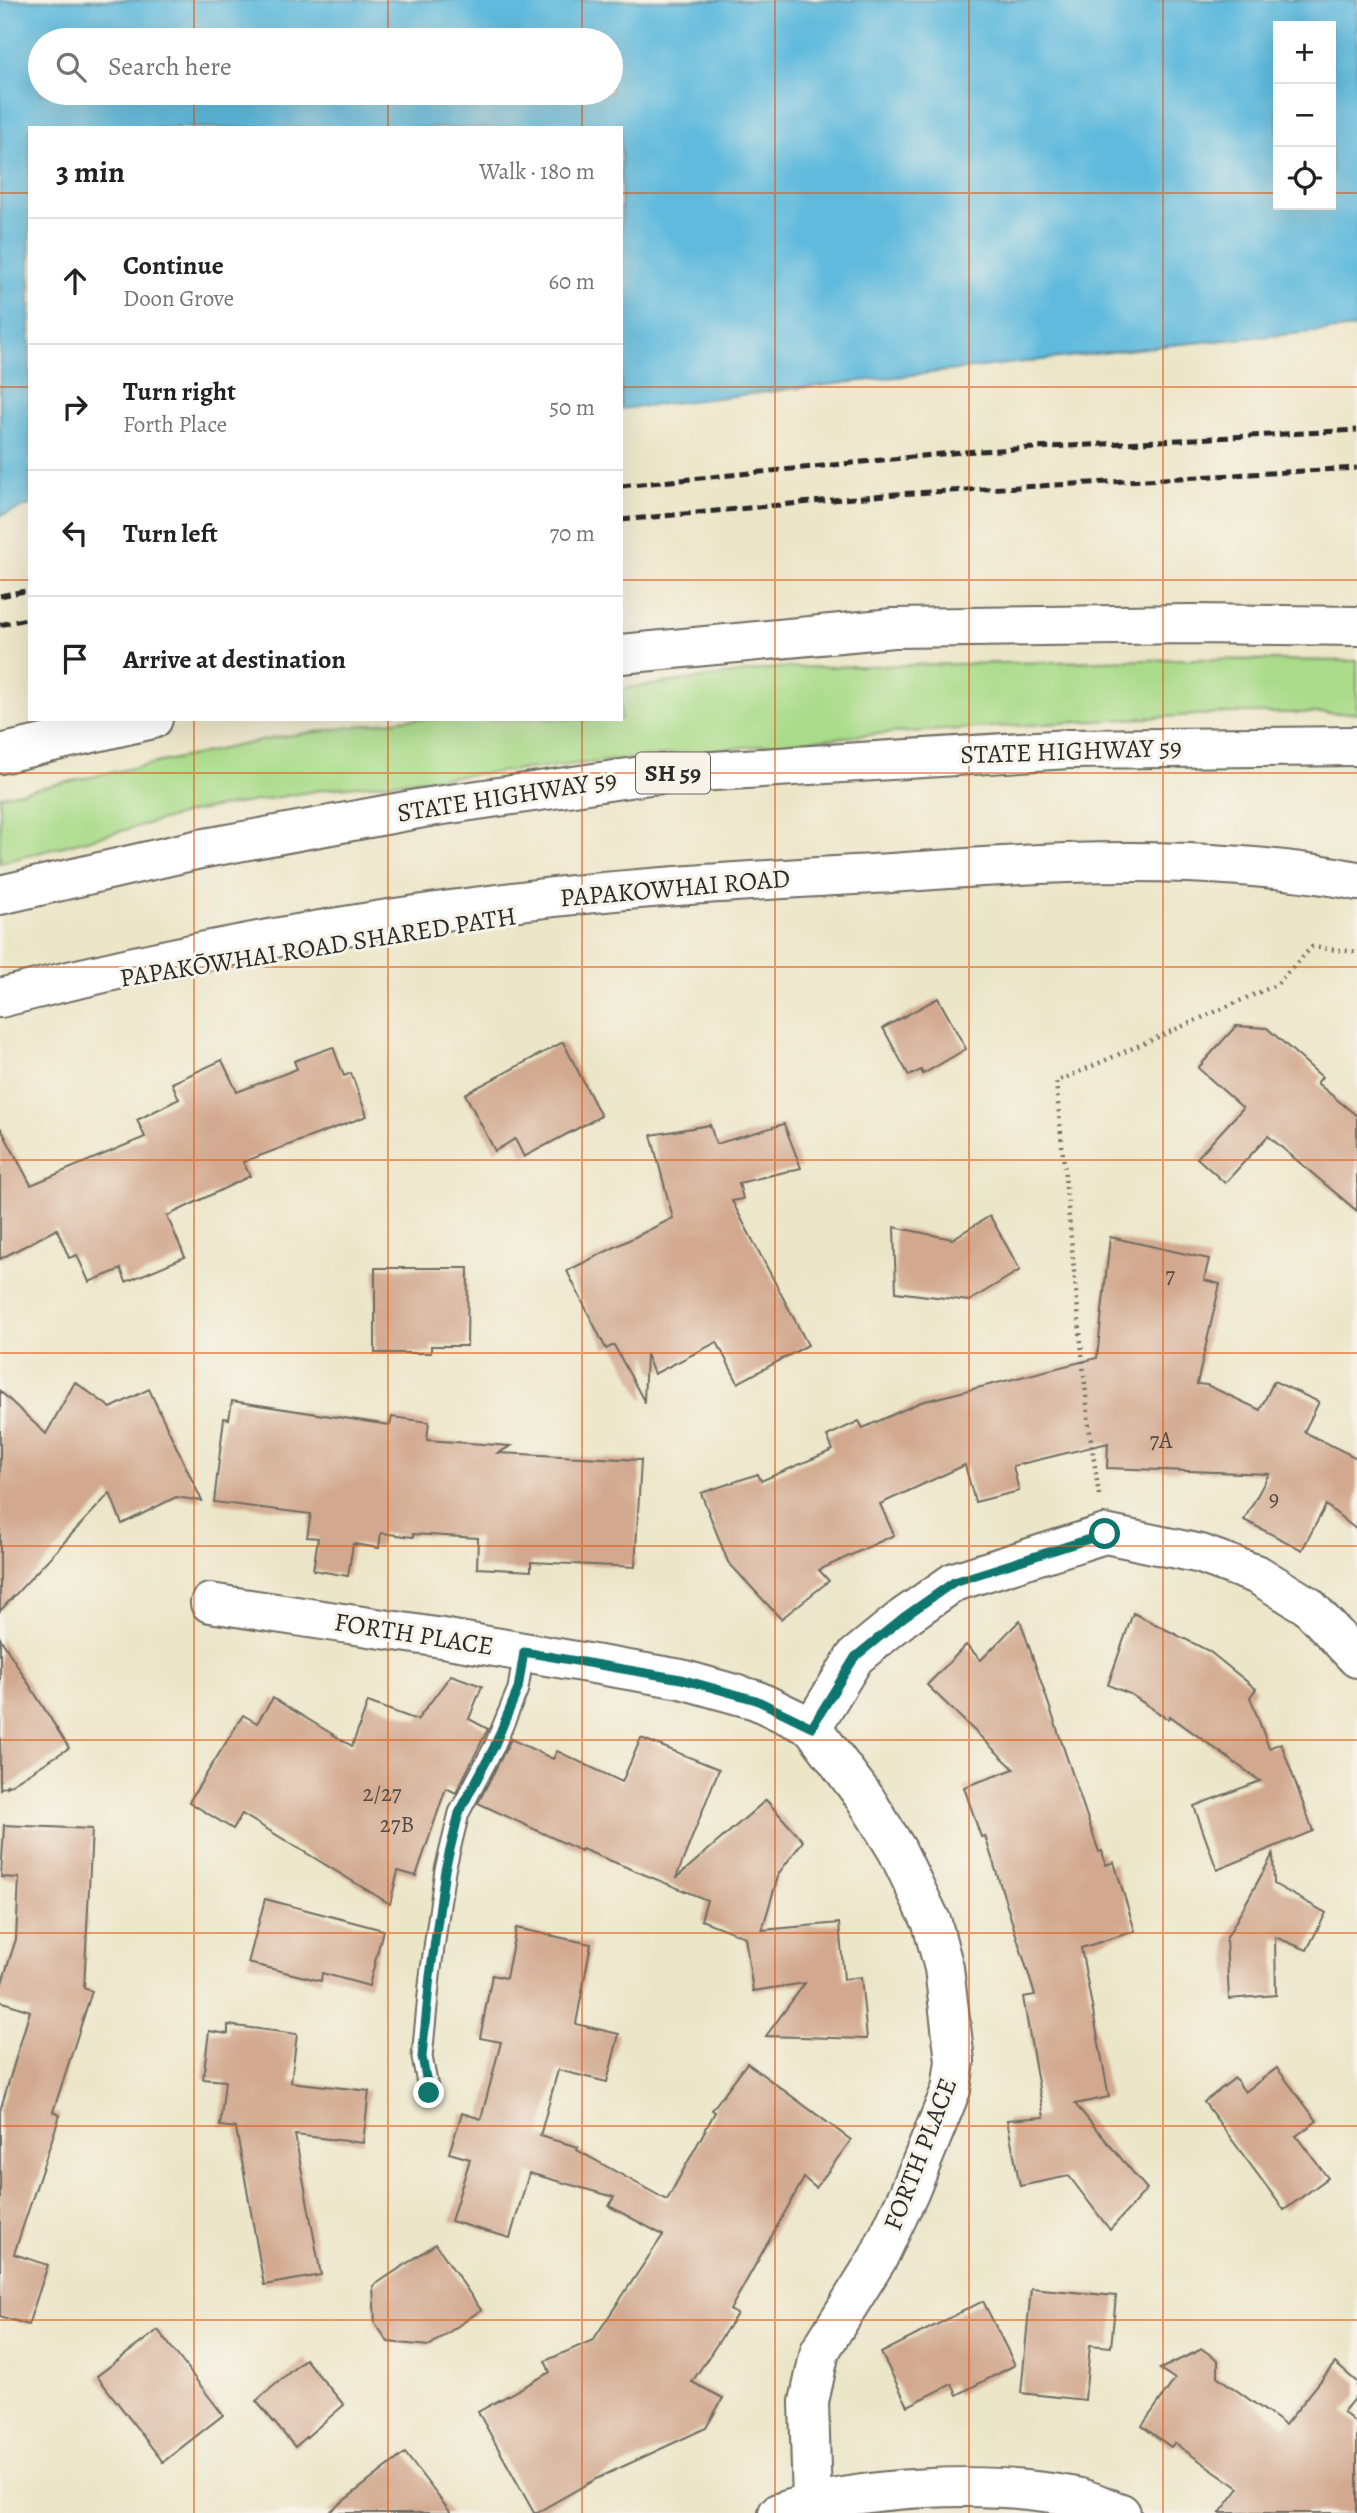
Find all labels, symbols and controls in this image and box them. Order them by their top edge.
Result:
map controls [1273,21,1336,210]
button: + [1273,21,1336,84]
search box [28,28,623,105]
icon: search [52,48,90,86]
text: Search here [108,49,232,84]
button: − [1273,84,1336,147]
button: locate [1273,147,1336,210]
text: 3 min [56,152,125,192]
text: Walk · 180 m [479,156,595,187]
text: Continue [123,248,224,283]
icon: ahead [56,262,94,300]
text: 60 m [548,266,595,297]
text: Doon Grove [123,283,234,314]
text: Turn right [123,374,236,409]
icon: right [56,388,94,426]
text: 50 m [549,392,595,423]
text: Forth Place [123,409,227,440]
icon: left [56,514,94,552]
text: Turn left [123,516,218,551]
text: 70 m [549,518,595,549]
icon: arrive [56,640,94,678]
text: Arrive at destination [123,642,346,677]
street label: STATE HIGHWAY 59 [959,730,1183,772]
road number: SH 59 [636,752,710,794]
street label: STATE HIGHWAY 59 [395,761,619,831]
street label: PAPAKOWHAI ROAD [558,861,792,915]
street label: PAPAKŌWHAI ROAD SHARED PATH [117,898,519,996]
house number: 7 [1165,1260,1175,1291]
house number: 7A [1149,1425,1173,1456]
house number: 9 [1269,1483,1279,1514]
route start [1089,1518,1120,1549]
street label: FORTH PLACE [332,1604,496,1664]
house number: 2/27 [362,1778,402,1809]
house number: 27B [380,1809,414,1840]
street label: FORTH PLACE [875,2073,965,2235]
route end [413,2077,444,2108]

